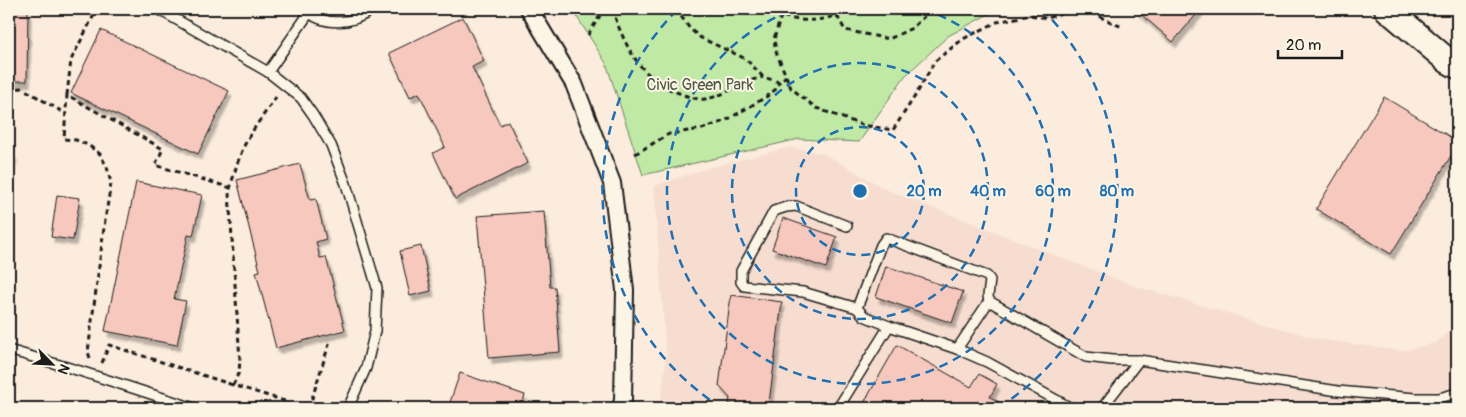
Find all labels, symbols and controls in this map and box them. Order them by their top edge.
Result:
scale bar [1278,28,1342,60]
text: 20 m [1286,36,1321,55]
park label: Civic Green Park [647,75,754,95]
centre of rings [851,182,869,200]
text: 20 m [906,182,942,201]
text: 40 m [970,182,1006,201]
text: 60 m [1035,182,1071,201]
text: 80 m [1100,182,1134,201]
north arrow [28,340,78,390]
text: N [54,361,73,377]

